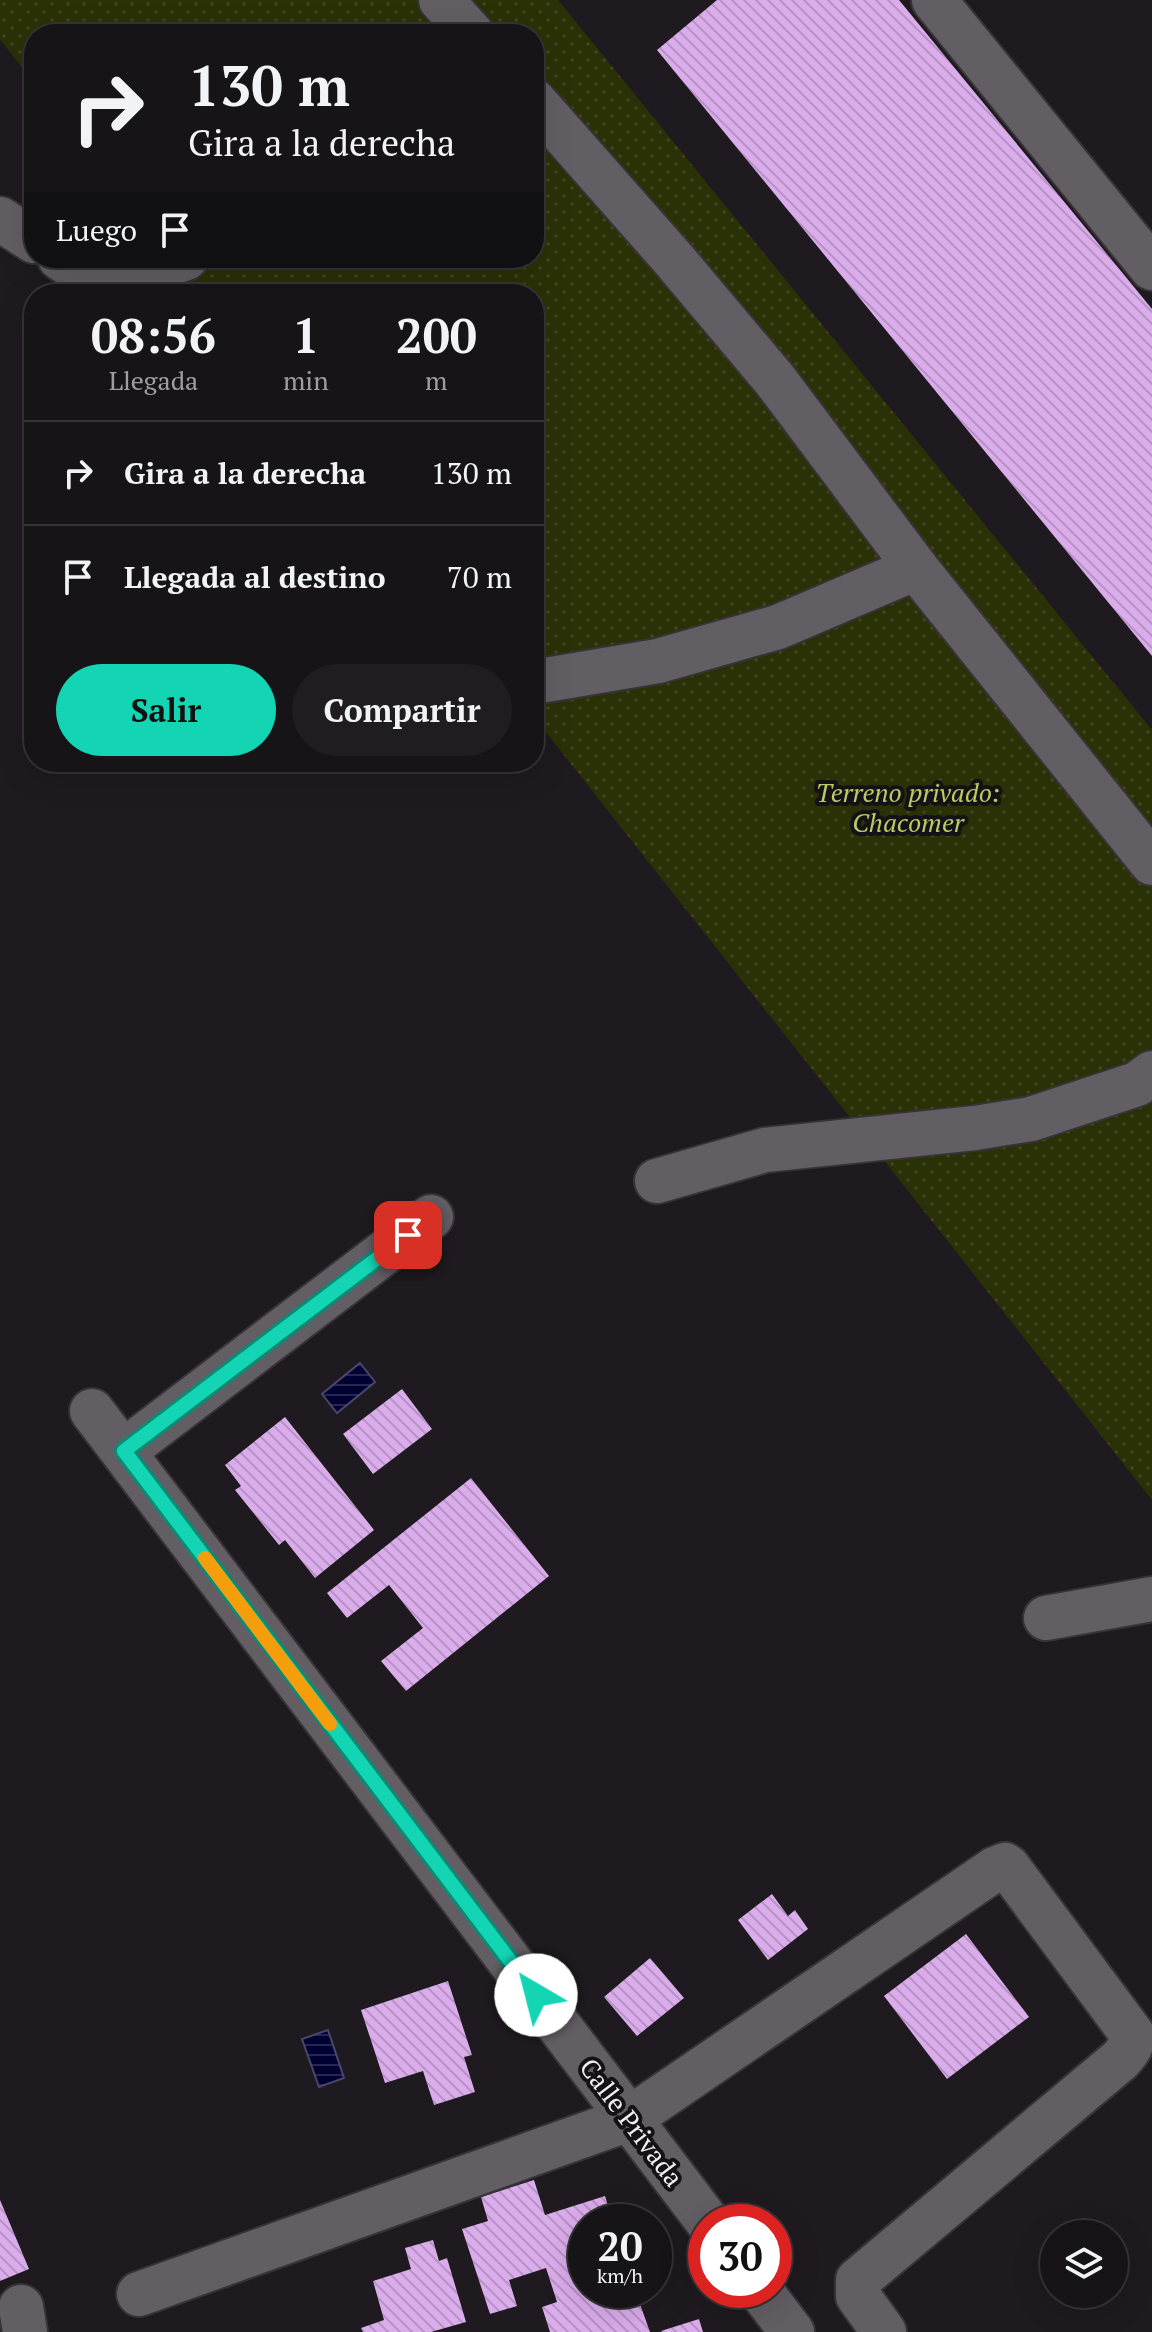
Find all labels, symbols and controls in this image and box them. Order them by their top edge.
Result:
text: 130 m [188,48,350,122]
icon: right [56,56,160,160]
text: Gira a la derecha [188,119,455,166]
icon: arrive [153,208,197,252]
text: Luego [56,210,137,250]
text: 08:56 [91,303,216,367]
text: 1 [292,303,319,367]
text: 200 [396,303,477,367]
text: Llegada [109,363,198,397]
text: min [283,363,329,397]
text: m [425,363,448,397]
icon: right [56,451,100,495]
text: Gira a la derecha [124,453,366,493]
text: 130 m [431,453,512,493]
icon: arrive [56,555,100,599]
text: Llegada al destino [124,557,385,597]
text: 70 m [447,557,512,597]
button: Salir [56,664,276,756]
button: Compartir [292,664,512,756]
park label: Terreno privado: Chacomer [816,775,1000,839]
pin [374,1201,442,1269]
icon: arrive [386,1213,430,1257]
position arrow [494,1953,578,2037]
street label: Calle Privada [573,2051,691,2193]
speed limit sign: 30 [688,2204,792,2308]
text: 20 [597,2219,643,2272]
map controls [1040,2220,1128,2308]
button: layers [1040,2220,1128,2308]
text: km/h [597,2262,643,2289]

